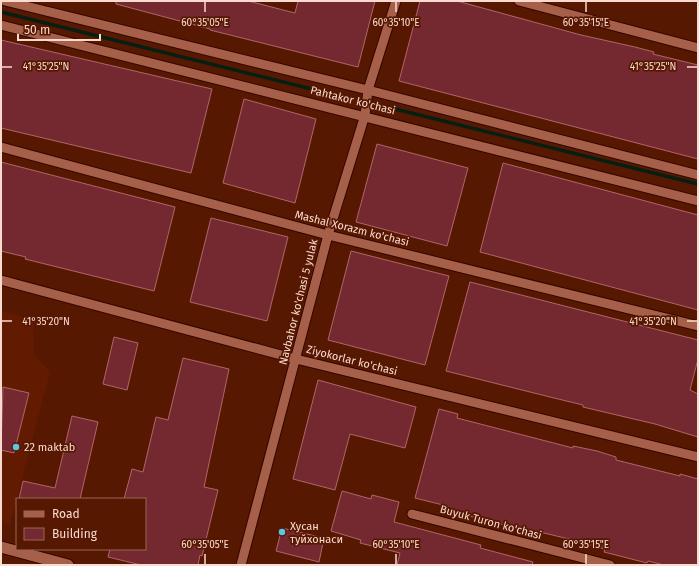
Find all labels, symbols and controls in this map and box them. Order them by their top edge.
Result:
scale bar [18,16,100,42]
text: 60°35'05"E [181,17,229,29]
text: 60°35'10"E [372,17,420,29]
text: 60°35'15"E [563,17,609,29]
text: 50 m [24,23,50,37]
text: 41°35'25"N [23,61,69,73]
text: 41°35'25"N [630,61,676,73]
street label: Pahtakor ko'chasi [309,84,397,117]
street label: Mashal Xorazm ko'chasi [293,208,410,249]
street label: Navbahor ko'chasi 5 yulak [277,238,320,366]
text: 41°35'20"N [22,316,70,328]
text: 41°35'20"N [629,316,677,328]
street label: Ziyokorlar ko'chasi [305,343,399,378]
place label: 22 maktab [24,441,75,454]
marker: 22 maktab [11,442,21,452]
legend [16,498,146,550]
street label: Buyuk Turon ko'chasi [439,503,543,542]
text: Road [52,507,80,521]
place label: Хусан туйхонаси [290,520,343,546]
text: Building [52,527,98,541]
marker: Хусан туйхонаси [277,527,287,537]
text: 60°35'05"E [181,539,229,551]
text: 60°35'10"E [372,539,420,551]
text: 60°35'15"E [563,539,609,551]

